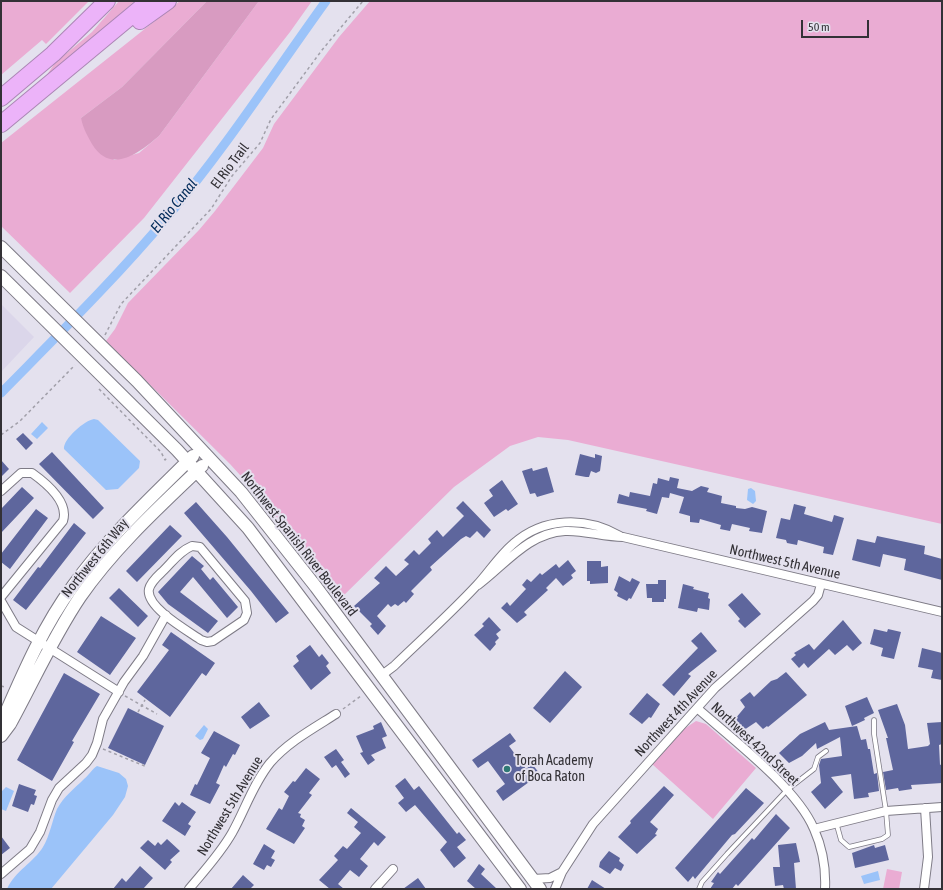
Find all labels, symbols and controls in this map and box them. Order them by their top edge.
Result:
scale bar [803,12,871,38]
text: 50 m [808,20,830,34]
street label: El Rio Trail [207,140,253,192]
water label: El Rio Canal [147,175,201,237]
street label: Northwest Spanish River Boulevard [237,468,361,620]
street label: Northwest 6th Way [58,515,132,601]
street label: Northwest 5th Avenue [728,541,842,583]
street label: Northwest 4th Avenue [631,666,721,760]
street label: Northwest 42nd Street [707,699,803,789]
street label: Northwest 5th Avenue [194,753,266,859]
place label: Torah Academy of Boca Raton [515,753,593,786]
marker: Torah Academy of Boca Raton [502,764,512,774]

